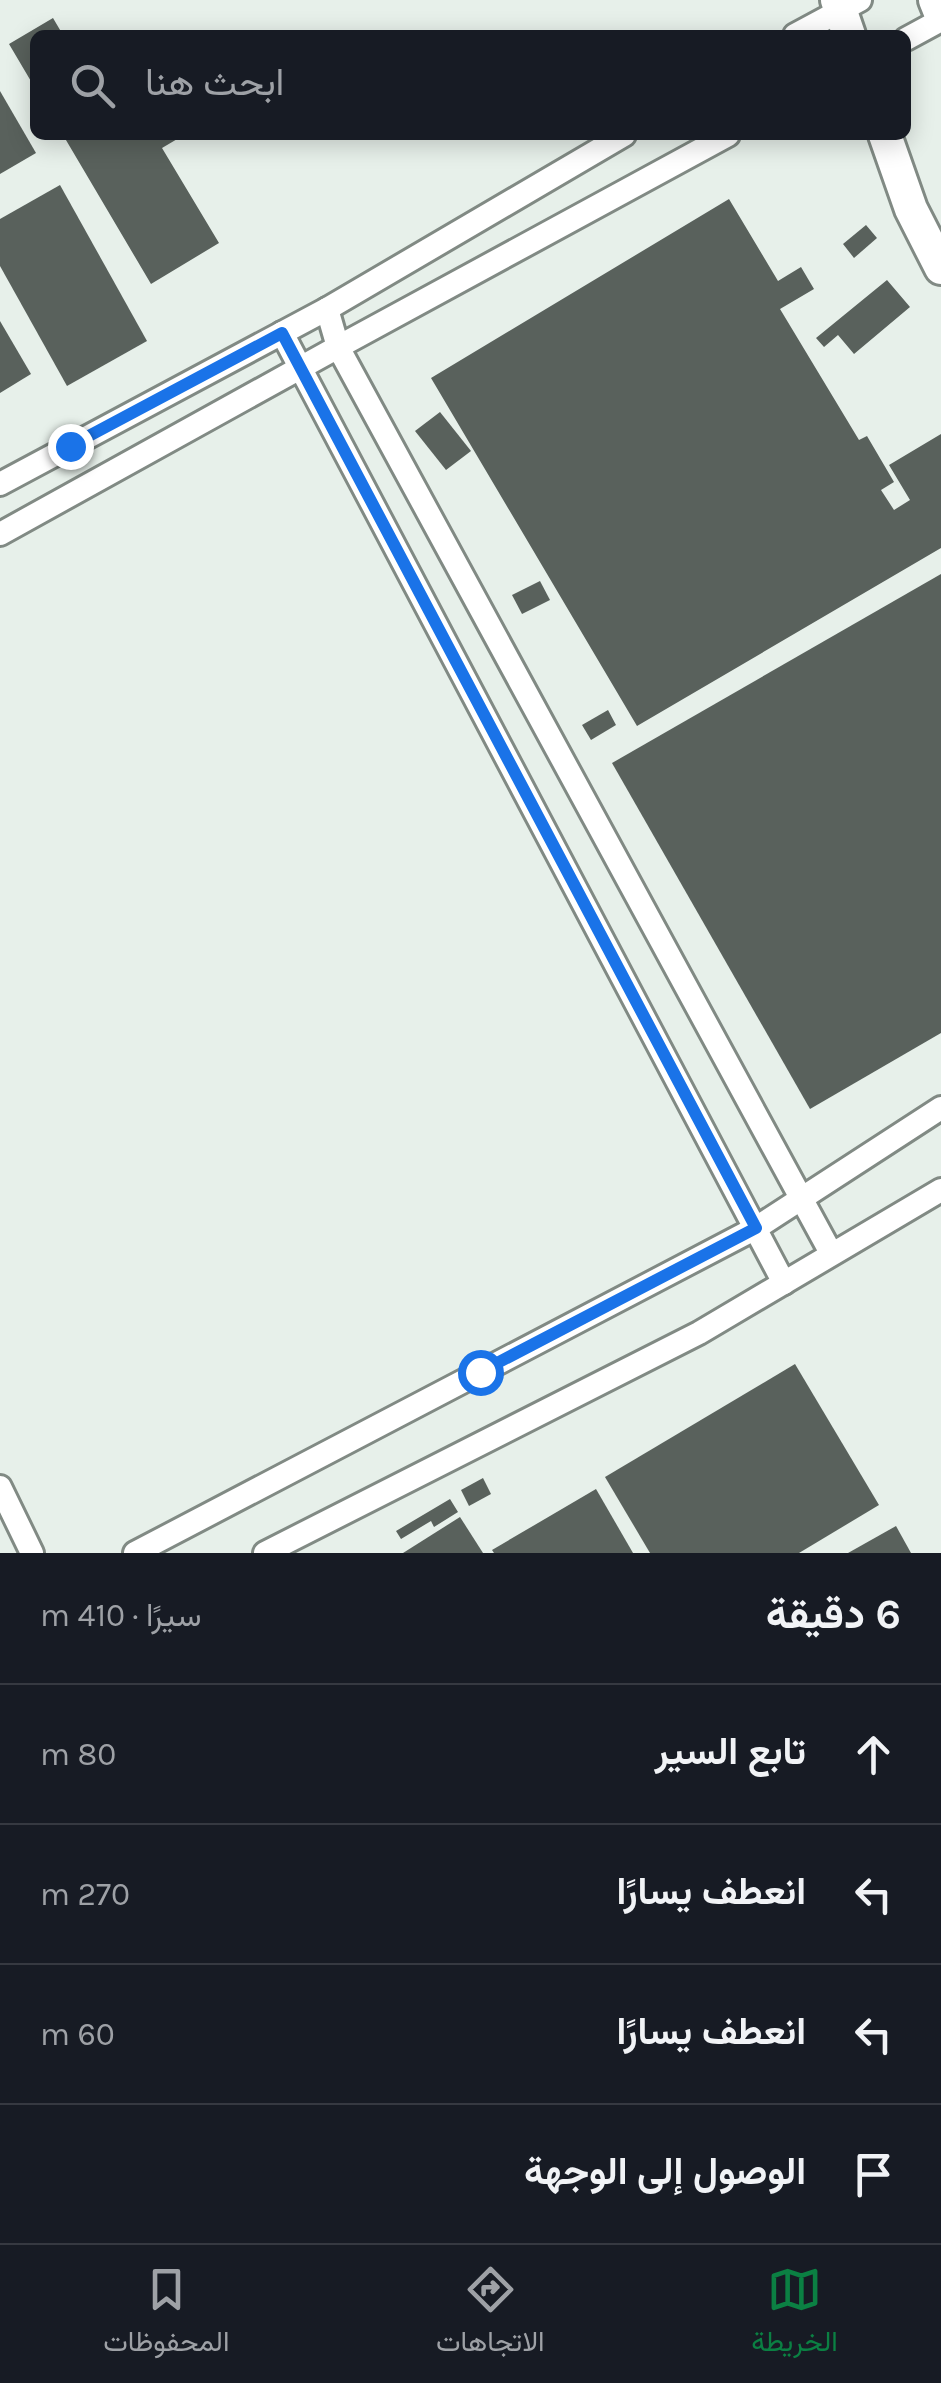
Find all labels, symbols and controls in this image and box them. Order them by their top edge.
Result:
search box [30,30,911,140]
icon: search [65,58,120,113]
text: ابحث هنا [145,60,284,105]
route end [48,424,94,470]
route start [458,1350,504,1396]
text: 6 دقيقة [766,1589,901,1639]
text: سيرًا · 410 m [40,1597,201,1634]
icon: ahead [846,1727,901,1782]
text: تابع السير [655,1729,806,1774]
text: 80 m [40,1736,116,1773]
icon: left [846,1867,901,1922]
text: انعطف يسارًا [617,1869,806,1914]
text: 270 m [40,1876,130,1913]
icon: left [846,2007,901,2062]
text: انعطف يسارًا [617,2009,806,2054]
text: 60 m [40,2016,115,2053]
icon: arrive [846,2147,901,2202]
text: الوصول إلى الوجهة [524,2149,806,2194]
tab: المحفوظات [103,2262,229,2366]
tab: الاتجاهات [436,2262,545,2366]
tab: الخريطة [751,2262,838,2366]

